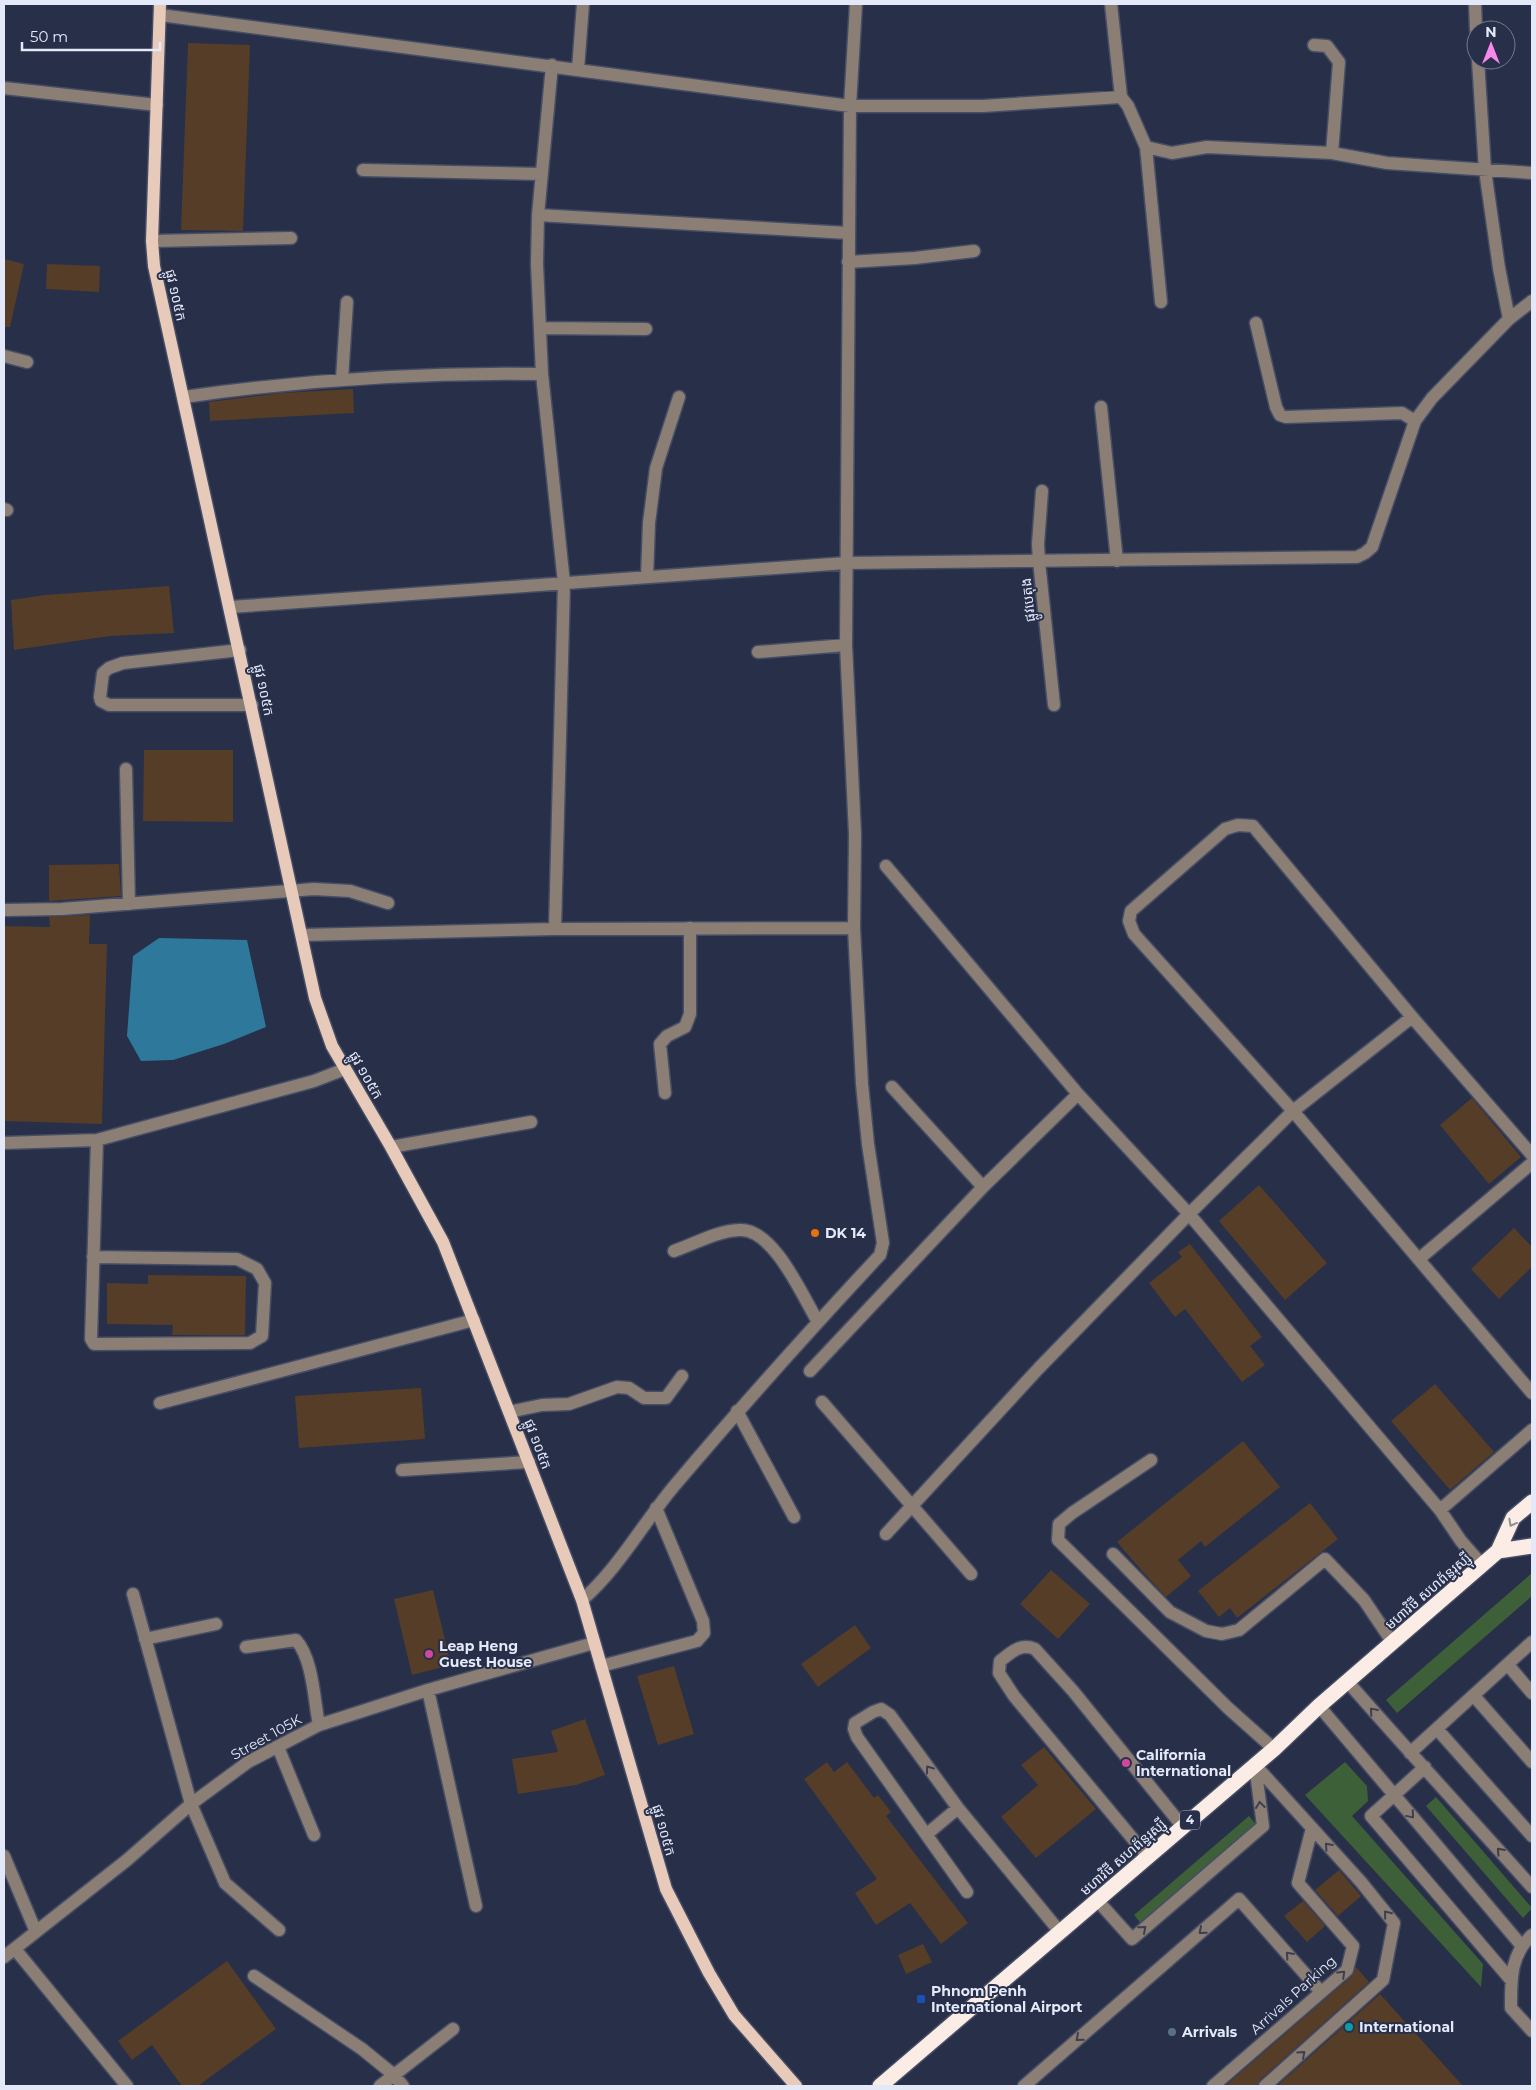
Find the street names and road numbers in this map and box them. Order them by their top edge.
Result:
street label: ផ្លូវ ១០៥ក [158,267,191,323]
street label: ផ្លូវបេតុង [1017,577,1042,623]
street label: ផ្លូវ ១០៥ក [247,662,278,718]
street label: ផ្លូវ ១០៥ក [342,1048,387,1104]
street label: ផ្លូវ ១០៥ក [517,1416,556,1473]
street label: មហាវិថី សហព័ន្ធរុស្ស៊ី [1381,1549,1476,1635]
street label: Street 105K [227,1710,305,1764]
street label: ផ្លូវ ១០៥ក [645,1802,680,1859]
road number: 4 [1180,1810,1200,1830]
street label: មហាវិថី សហព័ន្ធរុស្ស៊ី [1076,1815,1171,1901]
street label: Arrivals Parking [1246,1952,1340,2038]

